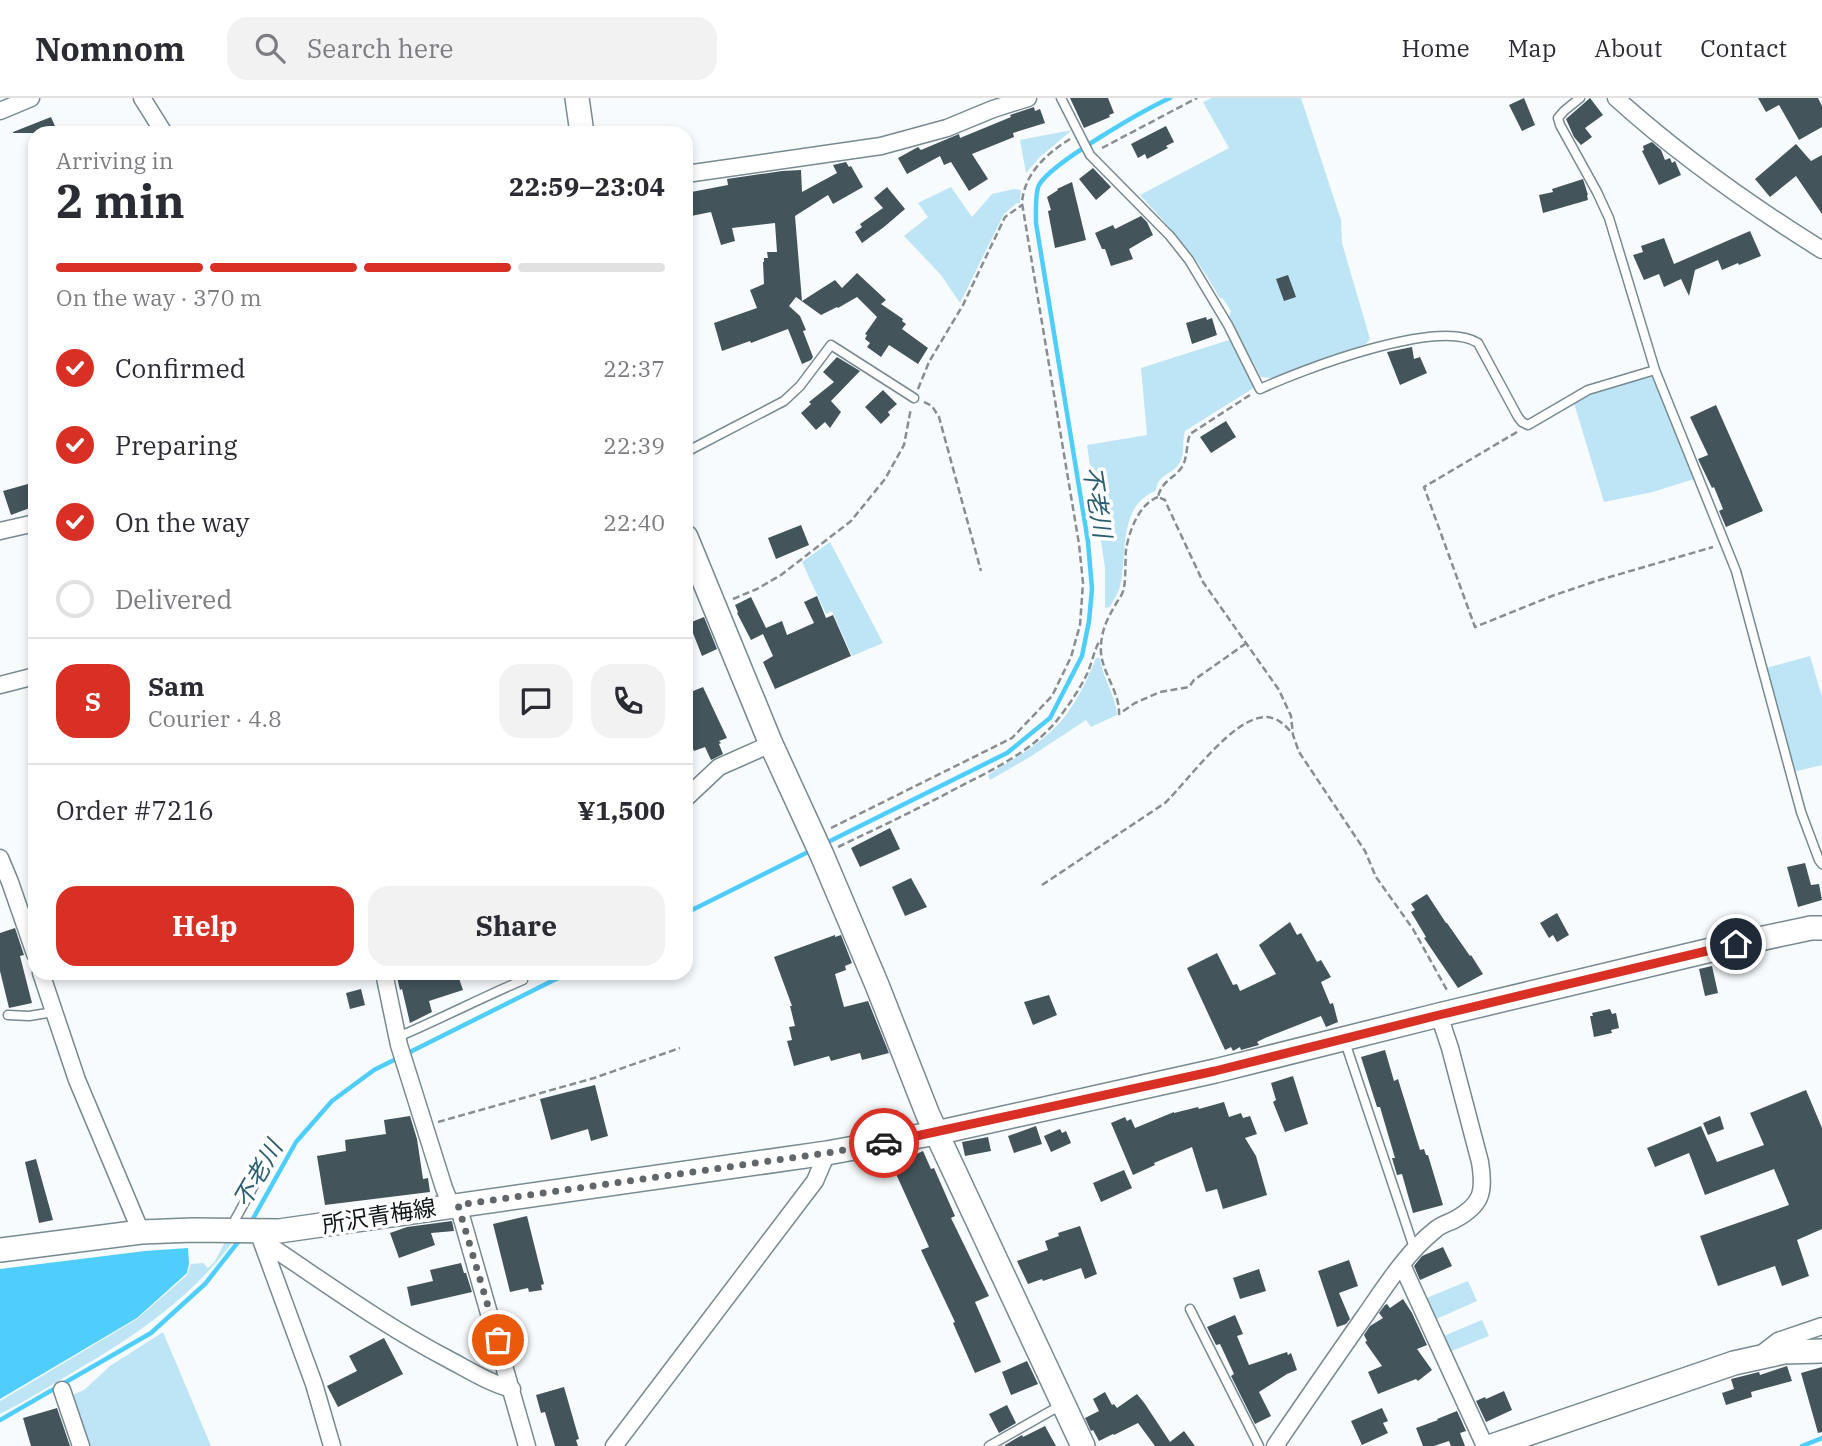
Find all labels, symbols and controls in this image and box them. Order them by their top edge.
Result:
search box [227,17,717,80]
text: Nomnom [35,27,185,70]
icon: search [251,29,289,67]
text: Search here [307,31,453,65]
text: Home [1402,32,1470,64]
text: Map [1508,32,1556,64]
text: About [1594,32,1662,64]
text: Contact [1700,32,1787,64]
text: Arriving in [56,145,173,175]
text: 22:59–23:04 [509,169,665,203]
text: 2 min [56,171,185,231]
text: On the way · 370 m [56,282,262,312]
icon: check [56,349,94,387]
text: Confirmed [115,351,246,385]
text: 22:37 [603,353,665,383]
icon: check [56,426,94,464]
text: Preparing [115,428,237,462]
text: 22:39 [603,430,665,460]
water label: 不老川 [1077,464,1120,543]
icon: check [56,503,94,541]
text: On the way [115,505,249,539]
text: 22:40 [603,507,665,537]
text: Delivered [115,582,232,616]
button: chat [499,664,573,738]
button: phone [591,664,665,738]
text: Sam [148,669,204,703]
text: S [85,684,101,718]
text: Courier · 4.8 [148,703,282,733]
text: Order #7216 [56,793,214,827]
text: ¥1,500 [578,793,665,827]
button: Help [56,886,354,966]
button: Share [368,886,665,966]
pin [1706,914,1766,974]
icon: home [1717,925,1755,963]
courier [849,1108,919,1178]
icon: car [865,1124,903,1162]
water label: 不老川 [225,1132,290,1213]
street label: 所沢青梅線 [320,1191,438,1239]
pin [468,1310,528,1370]
icon: bag [479,1321,517,1359]

